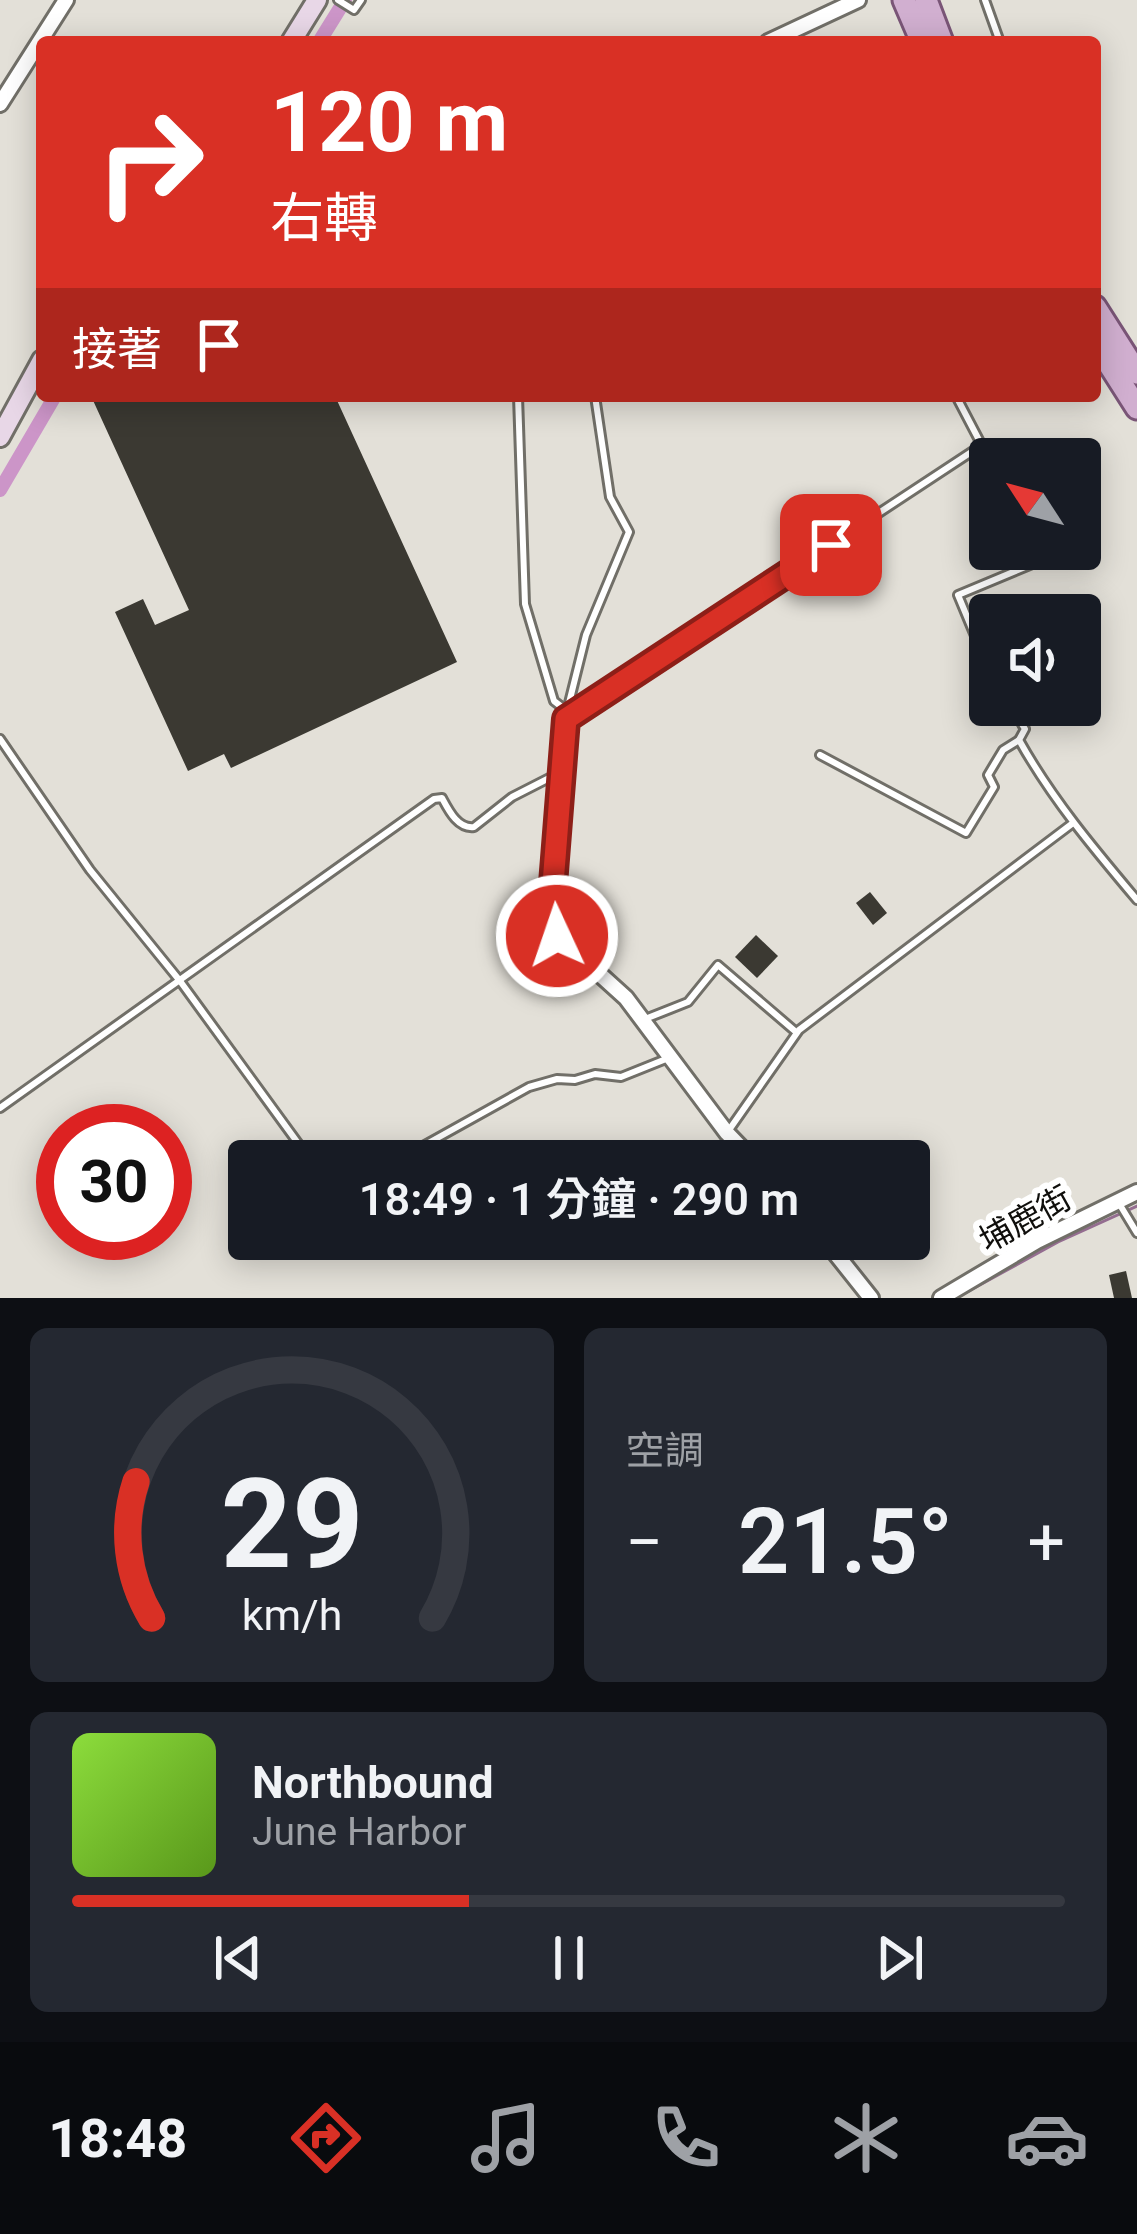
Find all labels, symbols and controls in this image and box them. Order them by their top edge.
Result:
text: 120 m [270,73,508,172]
icon: right [72,84,228,240]
text: 右轉 [270,187,378,250]
icon: arrive [186,312,252,378]
text: 接著 [72,323,162,376]
north arrow [969,438,1101,570]
map controls [969,438,1101,726]
pin [780,494,882,596]
icon: arrive [798,512,864,578]
button: sound [969,594,1101,726]
position arrow [494,873,620,999]
speed limit sign: 30 [36,1104,192,1260]
text: 18:49 · 1 分鐘 · 290 m [359,1173,799,1226]
street label: 埔鹿街 [972,1178,1078,1260]
text: 空調 [626,1428,704,1474]
text: 29 [220,1451,363,1597]
text: 21.5° [738,1490,953,1595]
text: − [626,1504,663,1581]
text: + [1028,1504,1065,1581]
text: km/h [241,1590,342,1640]
text: Northbound [252,1756,494,1809]
text: June Harbor [252,1809,467,1855]
icon: previous [205,1925,271,1991]
icon: pause [536,1925,602,1991]
icon: next [867,1925,933,1991]
icon: directions [284,2096,368,2180]
icon: music [464,2096,548,2180]
icon: phone [644,2096,728,2180]
icon: climate [824,2096,908,2180]
icon: car [1005,2096,1089,2180]
text: 18:48 [48,2107,187,2170]

